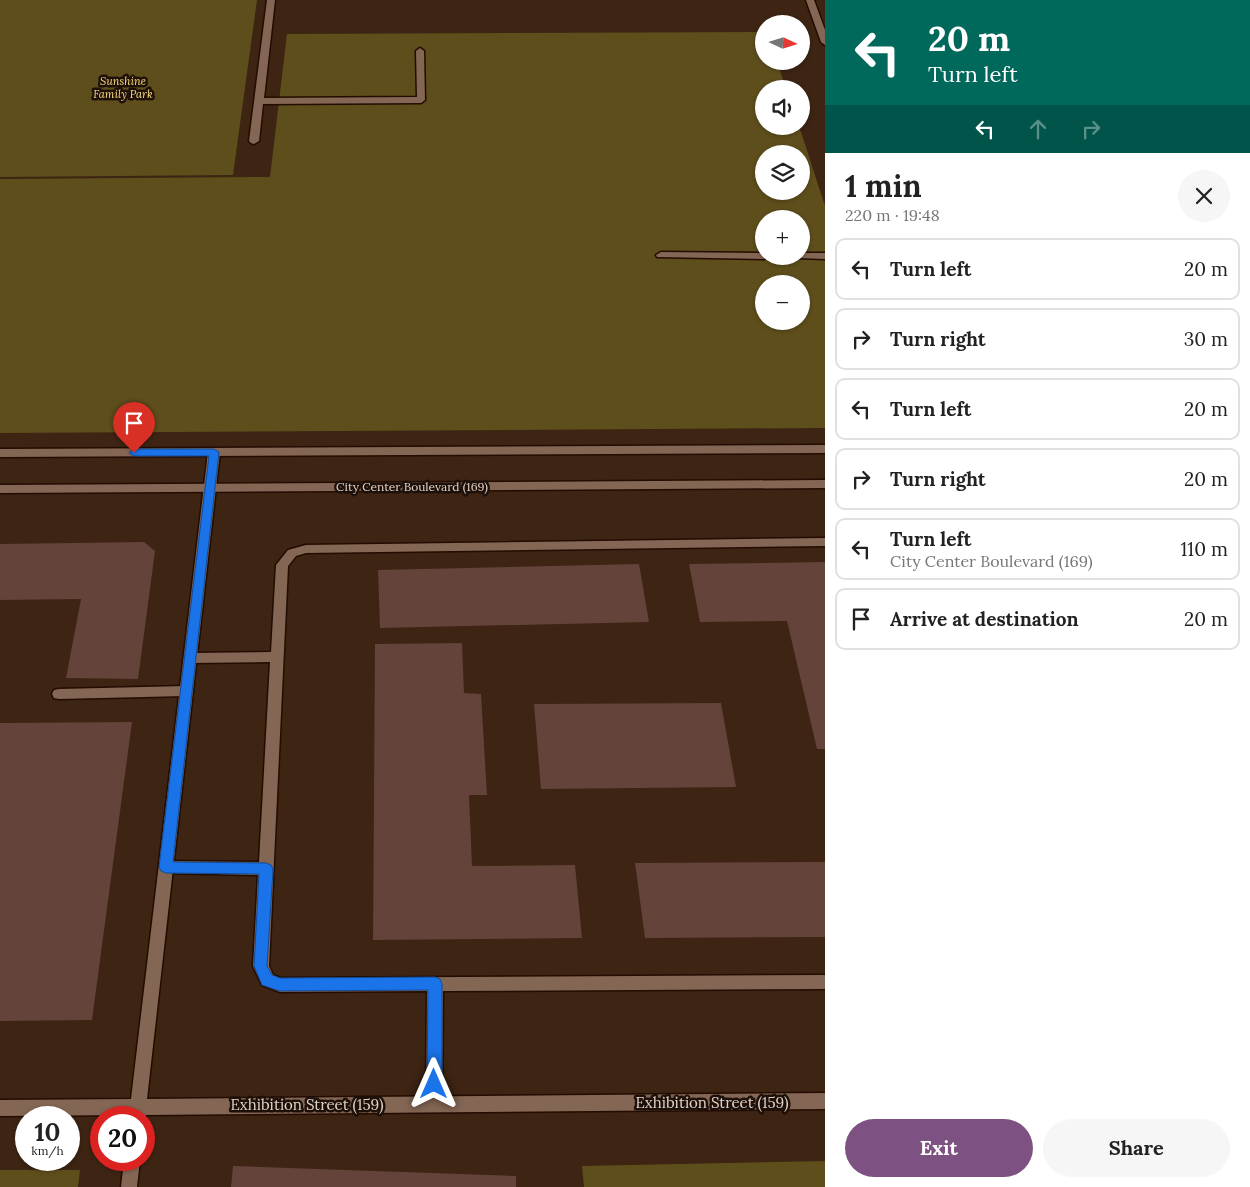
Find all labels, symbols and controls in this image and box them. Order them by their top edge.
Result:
north arrow [755,15,810,70]
map controls [755,15,810,330]
text: 20 m [928,16,1010,61]
icon: left [845,20,910,85]
text: Turn left [928,60,1018,88]
park label: Sunshine Family Park [93,74,153,101]
button: sound [755,80,810,135]
icon: left [971,115,999,143]
icon: ahead [1024,115,1052,143]
icon: right [1077,115,1105,143]
button: layers [755,145,810,200]
text: 1 min [845,167,922,205]
button: close [1178,170,1230,222]
text: 220 m · 19:48 [845,205,940,225]
button: + [755,210,810,265]
icon: left [847,255,875,283]
text: Turn left [890,257,971,281]
text: 20 m [1184,257,1228,281]
button: − [755,275,810,330]
icon: right [847,325,875,353]
text: Turn right [890,327,986,351]
text: 30 m [1184,327,1228,351]
icon: left [847,395,875,423]
text: Turn left [890,397,971,421]
text: 20 m [1184,397,1228,421]
pin [113,402,155,453]
icon: arrive [120,409,148,437]
icon: right [847,465,875,493]
text: Turn right [890,467,986,491]
text: 20 m [1184,467,1228,491]
street label: City Center Boulevard (169) [336,479,488,495]
text: Turn left [890,527,971,551]
icon: left [847,535,875,563]
text: 110 m [1180,537,1228,561]
text: City Center Boulevard (169) [890,551,1093,571]
icon: arrive [847,605,875,633]
text: Arrive at destination [890,607,1079,631]
text: 20 m [1184,607,1228,631]
position arrow [407,1057,459,1109]
street label: Exhibition Street (159) [635,1093,789,1113]
street label: Exhibition Street (159) [230,1095,384,1115]
speed limit sign: 20 [90,1106,155,1171]
text: 10 [34,1116,61,1148]
button: Exit [845,1119,1033,1177]
button: Share [1043,1119,1230,1177]
text: km/h [31,1143,64,1158]

